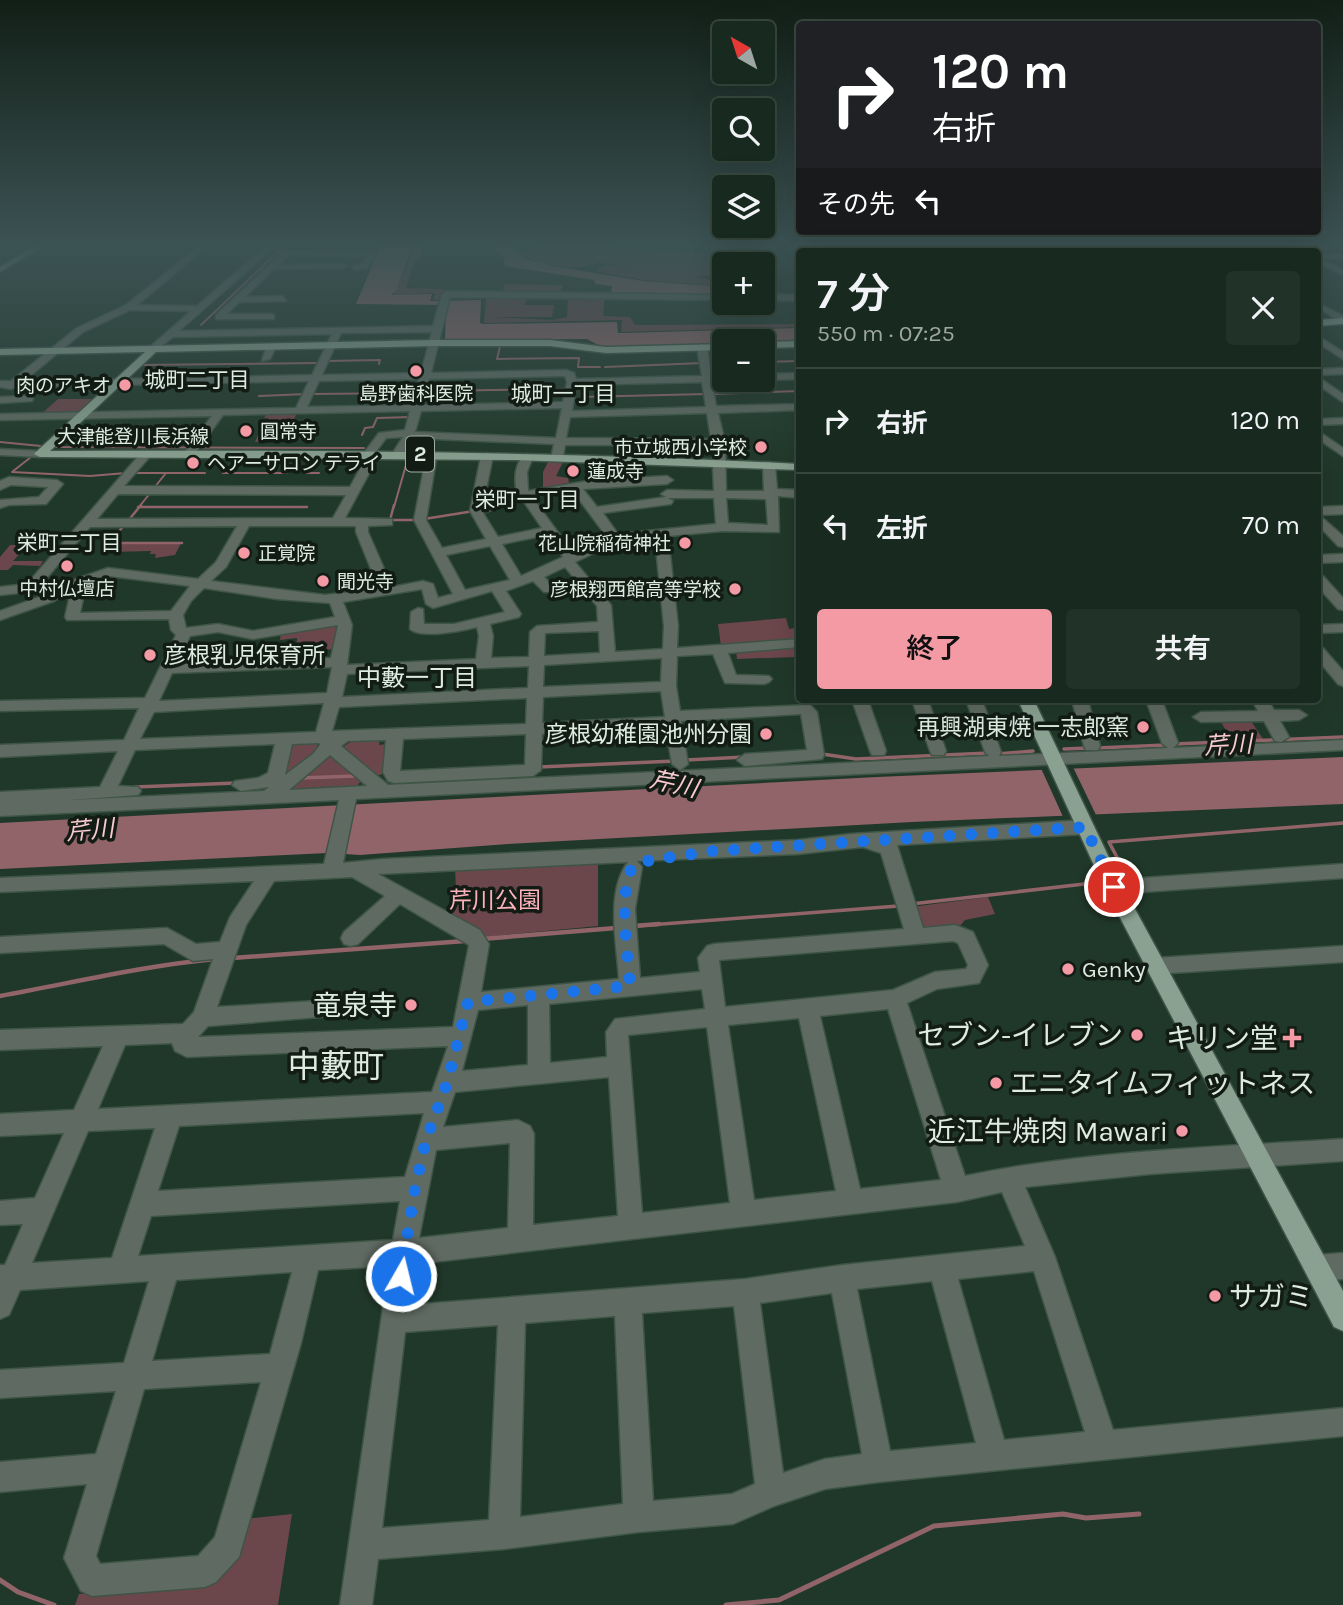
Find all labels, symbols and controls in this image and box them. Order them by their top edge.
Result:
north arrow [712,21,775,84]
map controls [712,21,775,392]
text: 120 m [932,43,1069,100]
icon: right [817,49,908,140]
button: search [712,98,775,161]
text: 右折 [932,110,996,147]
button: layers [712,175,775,238]
icon: left [909,182,947,220]
text: その先 [817,189,895,220]
button: + [712,252,775,315]
text: 7 分 [817,269,890,319]
button: close [1226,271,1300,345]
text: 550 m · 07:25 [817,320,955,347]
button: − [712,329,775,392]
marker: 島野歯科医院 [408,363,424,379]
district label: 城町二丁目 [145,368,250,392]
place label: 肉のアキオ [16,375,111,397]
marker: 肉のアキオ [117,377,133,393]
district label: 城町一丁目 [511,382,616,406]
place label: 島野歯科医院 [359,383,473,405]
icon: right [817,402,855,440]
text: 120 m [1230,405,1300,436]
text: 右折 [876,408,928,439]
place label: 圓常寺 [260,421,317,443]
marker: 圓常寺 [238,423,254,439]
street label: 大津能登川長浜線 [57,426,209,448]
road number: 2 [406,436,434,472]
place label: 市立城西小学校 [614,437,747,459]
marker: 市立城西小学校 [753,439,769,455]
place label: ヘアーサロン テライ [207,453,381,475]
marker: ヘアーサロン テライ [185,455,201,471]
place label: 蓮成寺 [587,461,644,483]
marker: 蓮成寺 [565,463,581,479]
district label: 栄町一丁目 [475,488,580,512]
icon: left [817,507,855,545]
text: 70 m [1242,510,1300,541]
text: 左折 [876,513,928,544]
district label: 栄町二丁目 [17,531,122,555]
place label: 花山院稲荷神社 [538,533,671,555]
marker: 花山院稲荷神社 [677,535,693,551]
place label: 正覚院 [258,543,315,565]
marker: 正覚院 [236,545,252,561]
marker: 中村仏壇店 [59,558,75,574]
place label: 聞光寺 [337,571,394,593]
marker: 聞光寺 [315,573,331,589]
place label: 中村仏壇店 [19,578,115,600]
place label: 彦根翔西館高等学校 [550,579,721,601]
marker: 彦根翔西館高等学校 [727,581,743,597]
button: 終了 [817,609,1052,689]
button: 共有 [1066,609,1300,689]
place label: 彦根乳児保育所 [164,642,325,669]
marker: 彦根乳児保育所 [142,647,158,663]
district label: 中藪一丁目 [357,664,477,692]
place label: 再興湖東焼 一志郎窯 [917,714,1129,741]
marker: 再興湖東焼 一志郎窯 [1135,719,1151,735]
place label: 彦根幼稚園池州分園 [545,721,752,748]
marker: 彦根幼稚園池州分園 [758,726,774,742]
water label: 芹川 [1203,730,1256,760]
water label: 芹川 [647,765,703,804]
water label: 芹川 [65,814,118,846]
pin [1084,857,1144,917]
icon: arrive [1095,868,1133,906]
park label: 芹川公園 [449,887,541,914]
place label: Genky [1082,956,1146,983]
marker: Genky [1060,961,1076,977]
place label: 竜泉寺 [313,989,397,1022]
marker: 竜泉寺 [403,997,419,1013]
place label: セブン-イレブン [917,1019,1123,1052]
place label: キリン堂 [1166,1022,1278,1055]
marker: セブン-イレブン [1129,1027,1145,1043]
marker: キリン堂 [1284,1030,1300,1046]
district label: 中藪町 [288,1048,384,1085]
place label: エニタイムフィットネス [1010,1067,1315,1100]
marker: エニタイムフィットネス [988,1075,1004,1091]
place label: 近江牛焼肉 Mawari [928,1115,1168,1148]
marker: 近江牛焼肉 Mawari [1174,1123,1190,1139]
position arrow [364,1239,438,1313]
place label: サガミ [1229,1280,1313,1313]
marker: サガミ [1207,1288,1223,1304]

